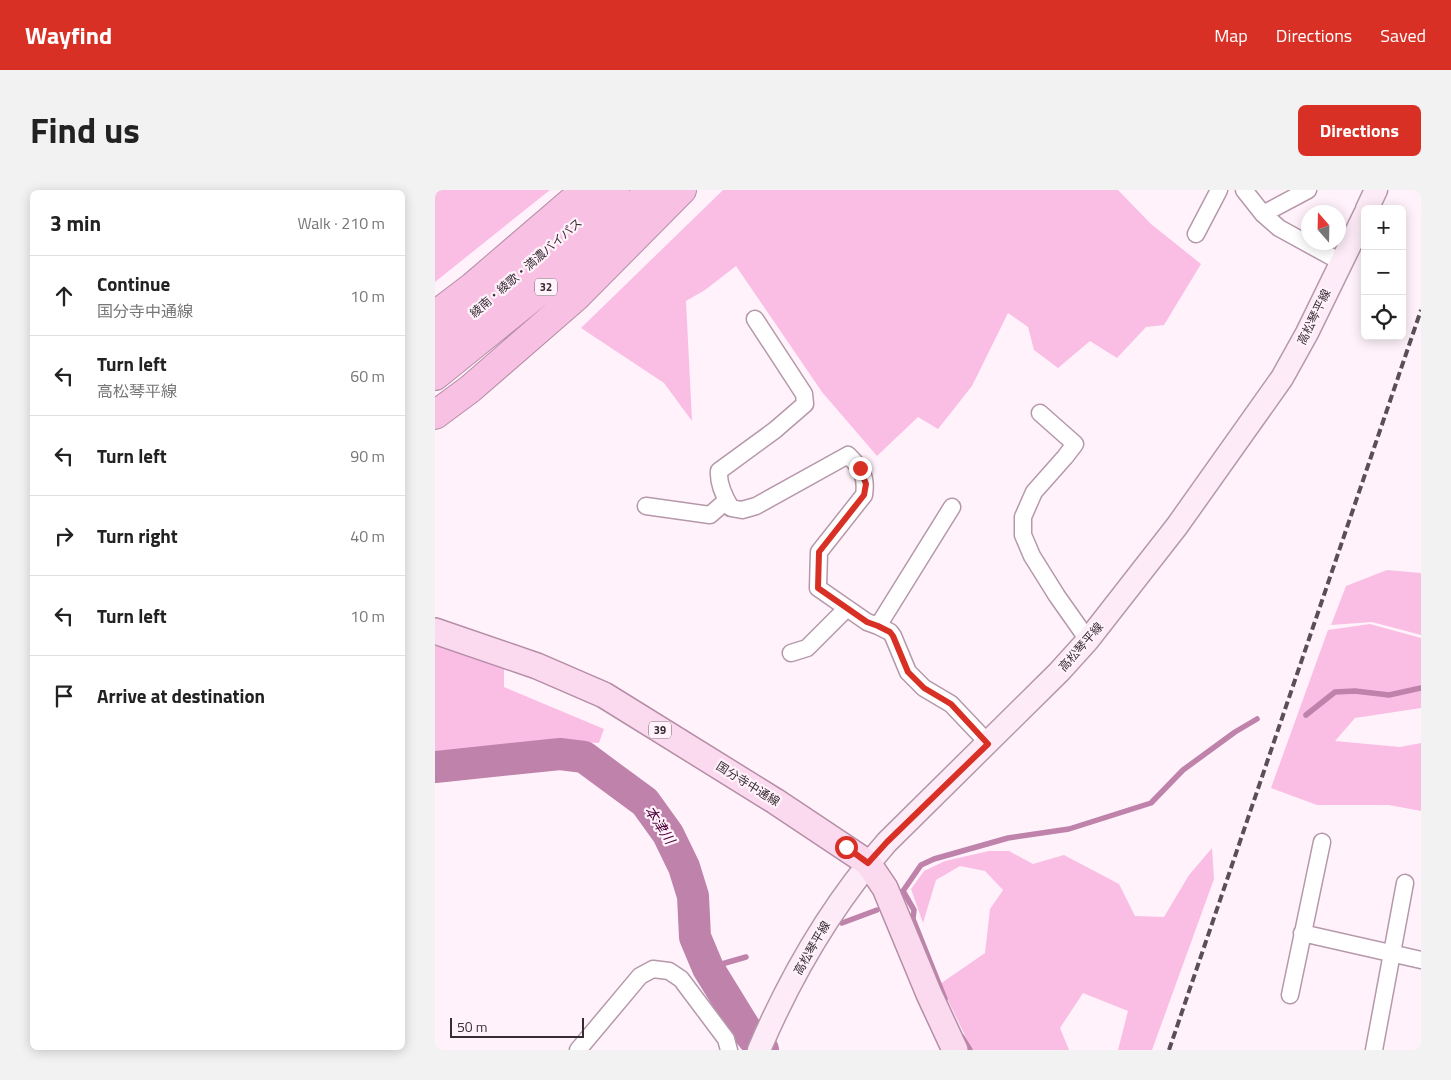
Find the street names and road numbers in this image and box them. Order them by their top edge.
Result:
street label: 綾南・綾歌・満濃バイパス [465,213,586,322]
road number: 32 [535,278,557,295]
street label: 高松琴平線 [1292,286,1335,348]
street label: 高松琴平線 [1054,618,1107,676]
road number: 39 [649,722,671,738]
street label: 国分寺中通線 [713,756,784,811]
street label: 高松琴平線 [788,917,835,978]

